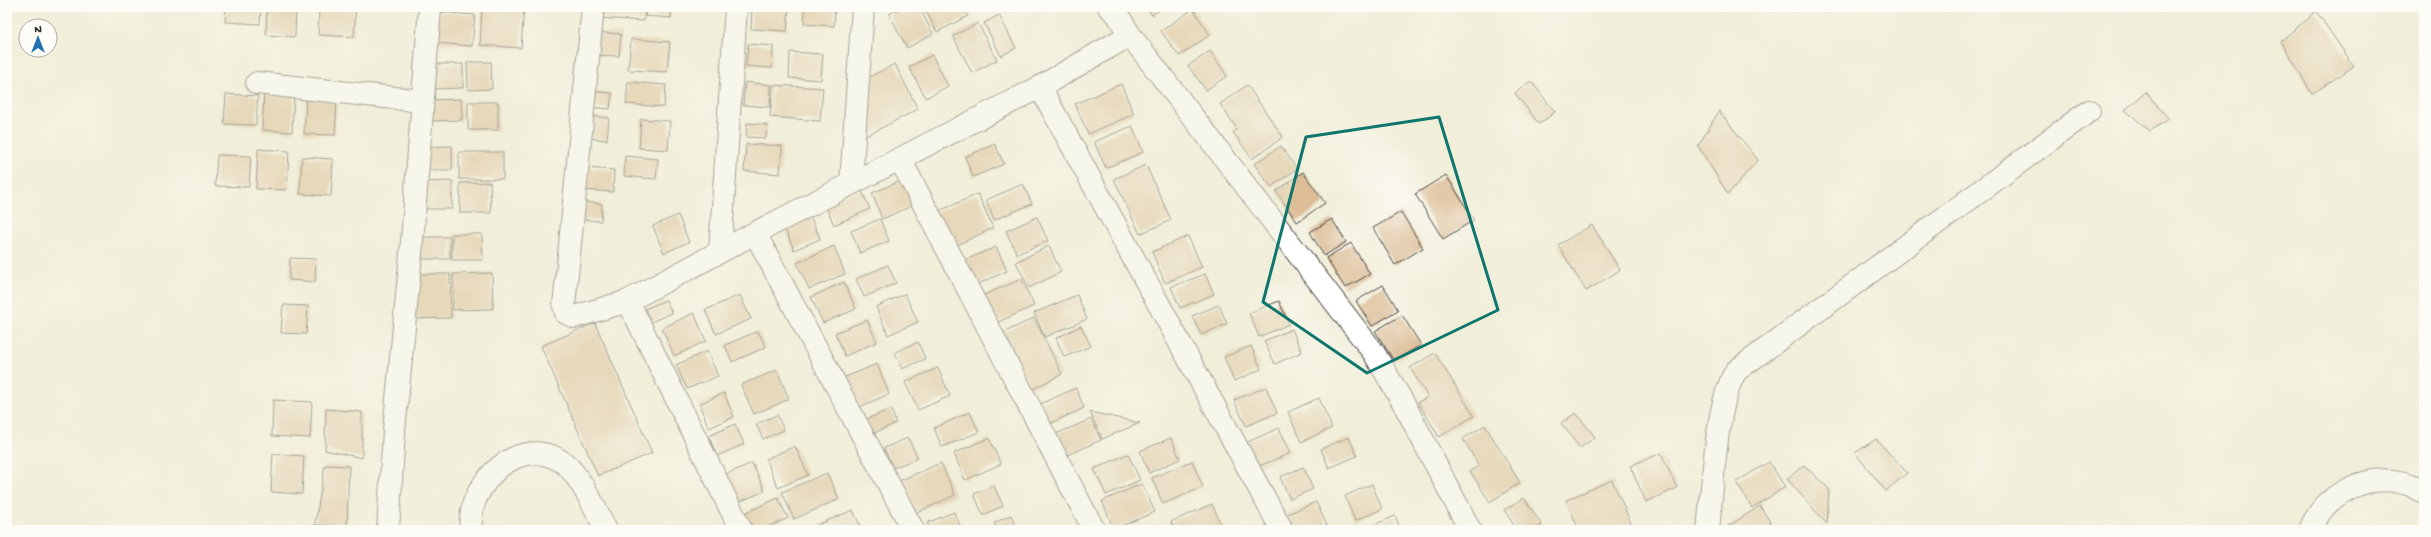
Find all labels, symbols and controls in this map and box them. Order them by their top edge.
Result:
north arrow [18,18,58,58]
text: N [34,24,42,36]

